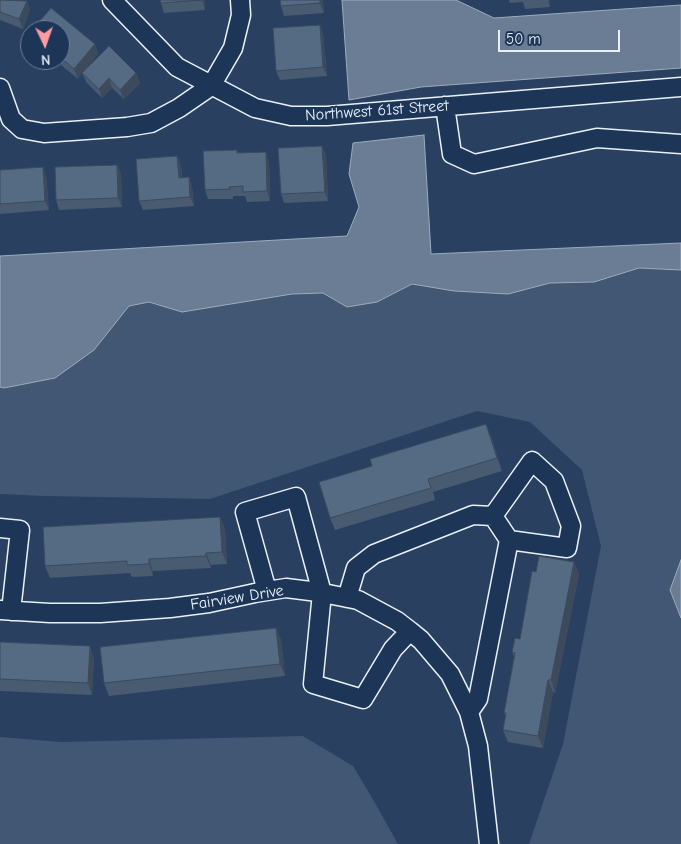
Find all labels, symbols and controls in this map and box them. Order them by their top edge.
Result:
north arrow [20,20,70,70]
scale bar [501,20,624,52]
text: 50 m [506,30,541,48]
text: N [41,51,51,68]
street label: Northwest 61st Street [304,96,450,126]
street label: Fairview Drive [189,581,285,615]

